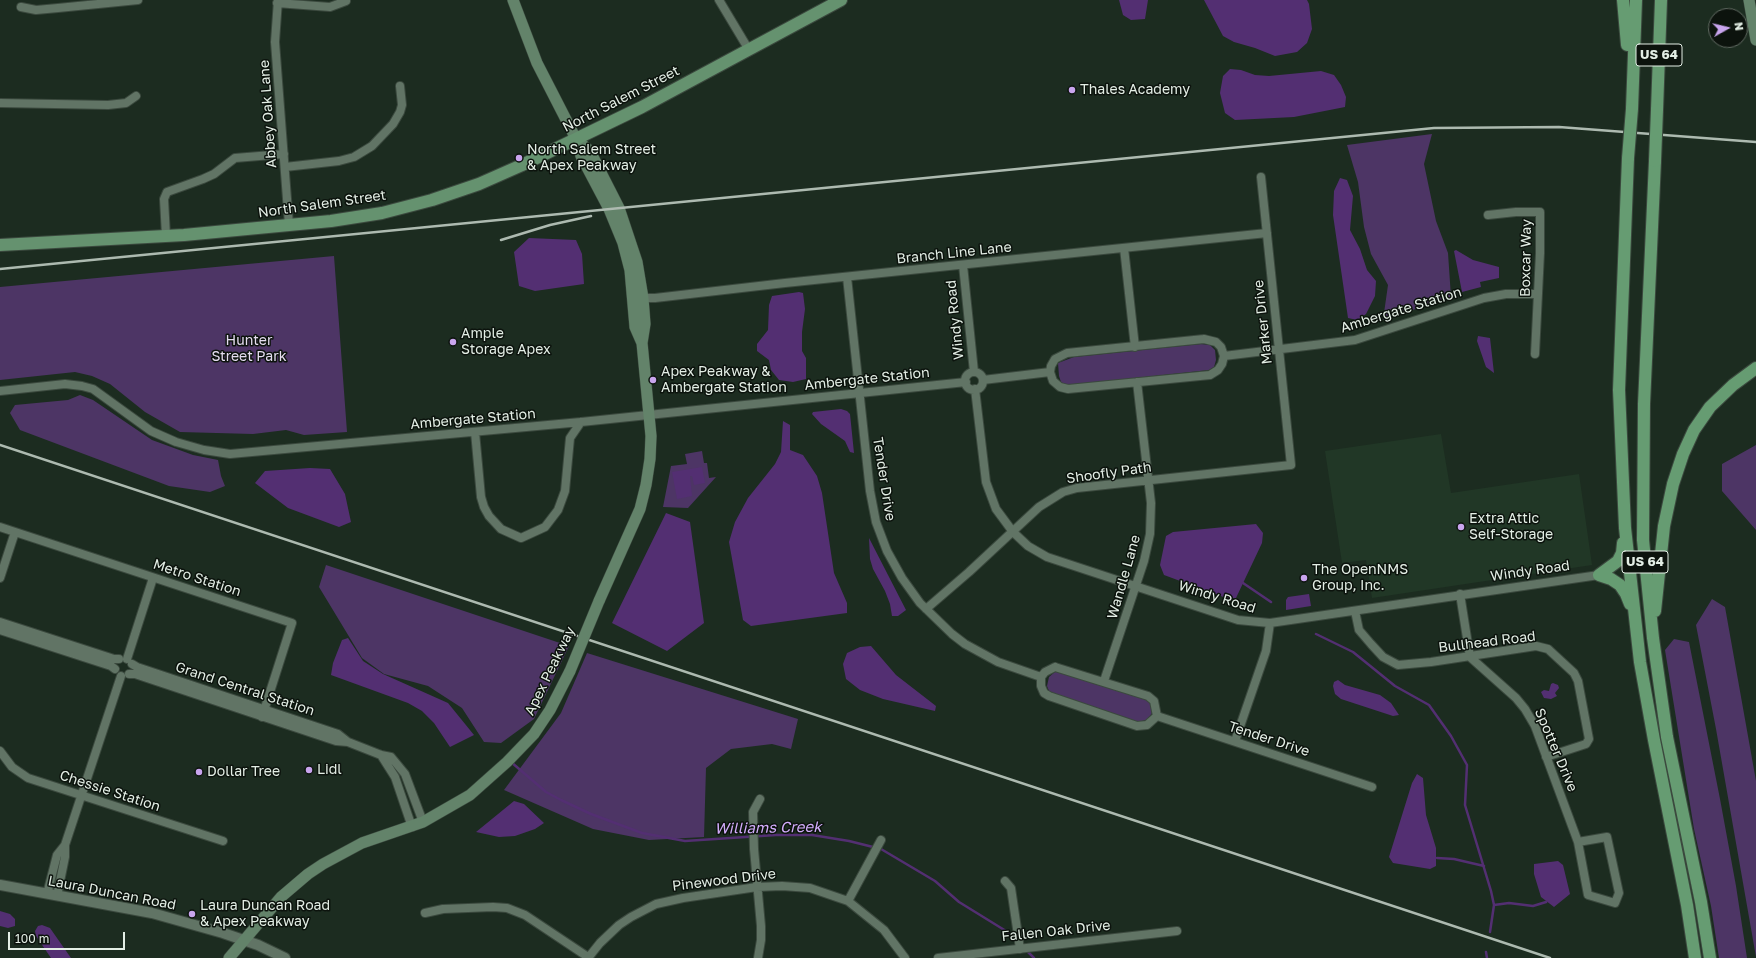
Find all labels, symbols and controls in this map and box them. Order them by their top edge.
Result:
north arrow [1708,8,1748,48]
text: N [1732,21,1746,31]
road number: US 64 [1636,44,1682,66]
street label: Abbey Oak Lane [256,59,280,169]
street label: North Salem Street [560,62,682,136]
place label: Thales Academy [1080,82,1190,98]
marker: Thales Academy [1067,85,1077,95]
place label: North Salem Street & Apex Peakway [527,142,656,174]
marker: North Salem Street & Apex Peakway [514,153,524,163]
street label: North Salem Street [257,187,387,221]
street label: Boxcar Way [1517,219,1535,297]
street label: Branch Line Lane [896,239,1012,267]
street label: Windy Road [942,279,968,361]
street label: Marker Drive [1250,279,1276,365]
street label: Ambergate Station [1338,284,1464,336]
place label: Ample Storage Apex [461,326,551,358]
park label: Hunter Street Park [211,333,287,366]
marker: Ample Storage Apex [448,337,458,347]
place label: Apex Peakway & Ambergate Station [661,364,787,396]
street label: Ambergate Station [804,364,930,394]
marker: Apex Peakway & Ambergate Station [648,375,658,385]
street label: Ambergate Station [410,405,536,433]
street label: Tender Drive [869,436,899,522]
street label: Shoofly Path [1065,459,1153,487]
place label: Extra Attic Self-Storage [1469,511,1553,544]
marker: Extra Attic Self-Storage [1456,522,1466,532]
street label: Wandle Lane [1104,533,1144,621]
road number: US 64 [1622,551,1668,573]
street label: Metro Station [151,556,243,600]
street label: Windy Road [1489,557,1571,585]
place label: The OpenNMS Group, Inc. [1312,562,1408,594]
marker: The OpenNMS Group, Inc. [1299,573,1309,583]
street label: Windy Road [1176,577,1258,617]
street label: Apex Peakway [521,624,579,718]
street label: Bullhead Road [1437,628,1537,656]
street label: Grand Central Station [173,659,317,719]
street label: Spotter Drive [1531,706,1581,794]
street label: Tender Drive [1226,718,1312,760]
place label: Lidl [317,762,342,778]
place label: Dollar Tree [207,764,280,780]
marker: Lidl [304,765,314,775]
street label: Chessie Station [58,767,162,815]
marker: Dollar Tree [194,767,204,777]
water label: Williams Creek [714,818,822,838]
street label: Pinewood Drive [671,865,777,895]
street label: Laura Duncan Road [47,872,177,914]
place label: Laura Duncan Road & Apex Peakway [200,898,330,930]
marker: Laura Duncan Road & Apex Peakway [187,909,197,919]
street label: Fallen Oak Drive [1001,917,1111,945]
scale bar [10,924,127,950]
text: 100 m [15,931,49,946]

